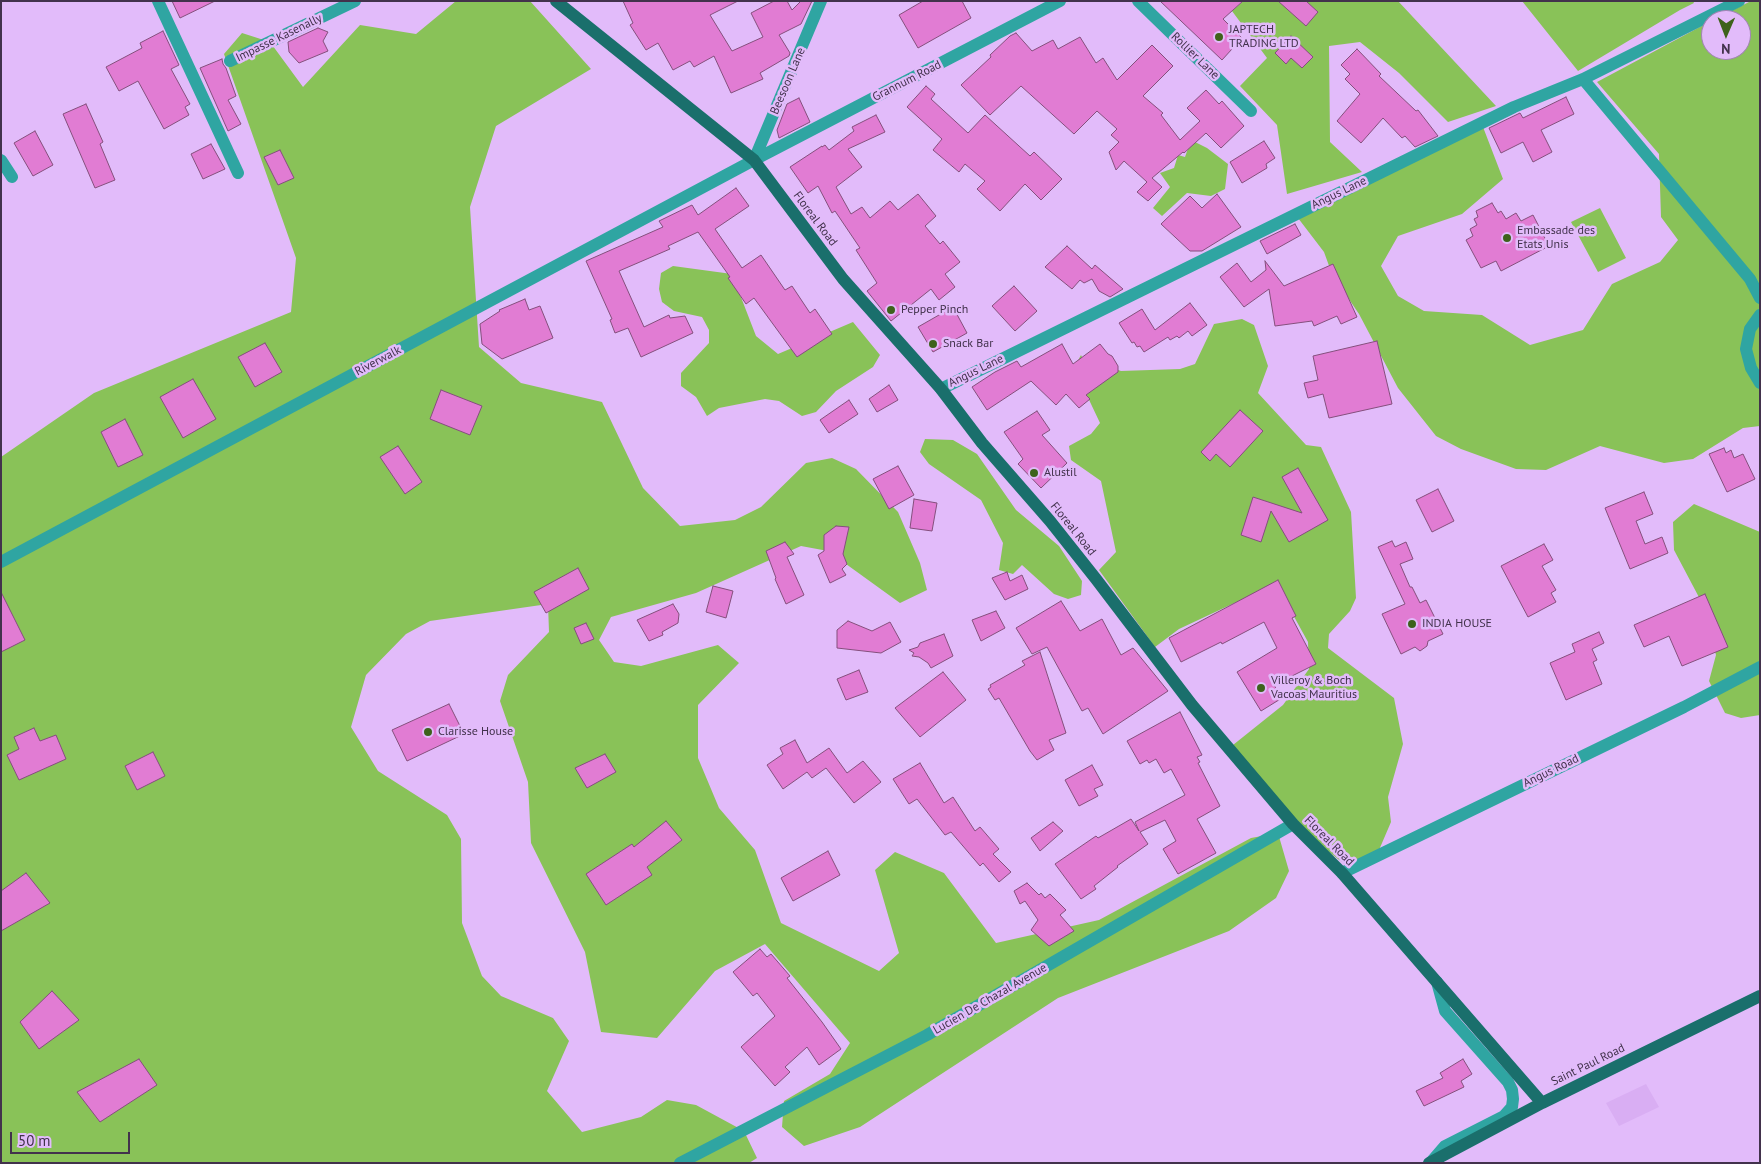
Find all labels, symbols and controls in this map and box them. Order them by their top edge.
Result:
north arrow [1701,10,1751,60]
street label: Impasse Kasenally [233,11,325,65]
place label: JAPTECH TRADING LTD [1229,23,1299,51]
street label: Rollier Lane [1168,30,1222,82]
marker: JAPTECH TRADING LTD [1213,31,1225,43]
text: N [1721,40,1731,58]
street label: Beesoon Lane [767,45,809,117]
street label: Grannum Road [870,57,944,105]
street label: Angus Lane [1309,174,1369,212]
street label: Floreal Road [790,189,840,249]
place label: Embassade des Etats Unis [1517,224,1595,252]
marker: Embassade des Etats Unis [1501,232,1513,244]
place label: Pepper Pinch [901,303,968,317]
marker: Pepper Pinch [885,304,897,316]
place label: Snack Bar [943,337,993,351]
marker: Snack Bar [927,338,939,350]
street label: Riverwalk [352,343,404,379]
street label: Angus Lane [946,352,1006,390]
place label: Alustil [1044,466,1077,480]
marker: Alustil [1028,467,1040,479]
street label: Floreal Road [1047,499,1099,559]
place label: INDIA HOUSE [1422,617,1492,631]
marker: INDIA HOUSE [1406,618,1418,630]
place label: Villeroy & Boch Vacoas Mauritius [1271,674,1357,702]
marker: Villeroy & Boch Vacoas Mauritius [1255,682,1267,694]
place label: Clarisse House [438,725,513,739]
marker: Clarisse House [422,726,434,738]
street label: Angus Road [1521,751,1581,791]
street label: Floreal Road [1301,813,1357,869]
street label: Lucien De Chazal Avenue [931,961,1049,1037]
street label: Saint Paul Road [1549,1041,1627,1089]
scale bar [12,1122,132,1154]
text: 50 m [18,1131,51,1150]

